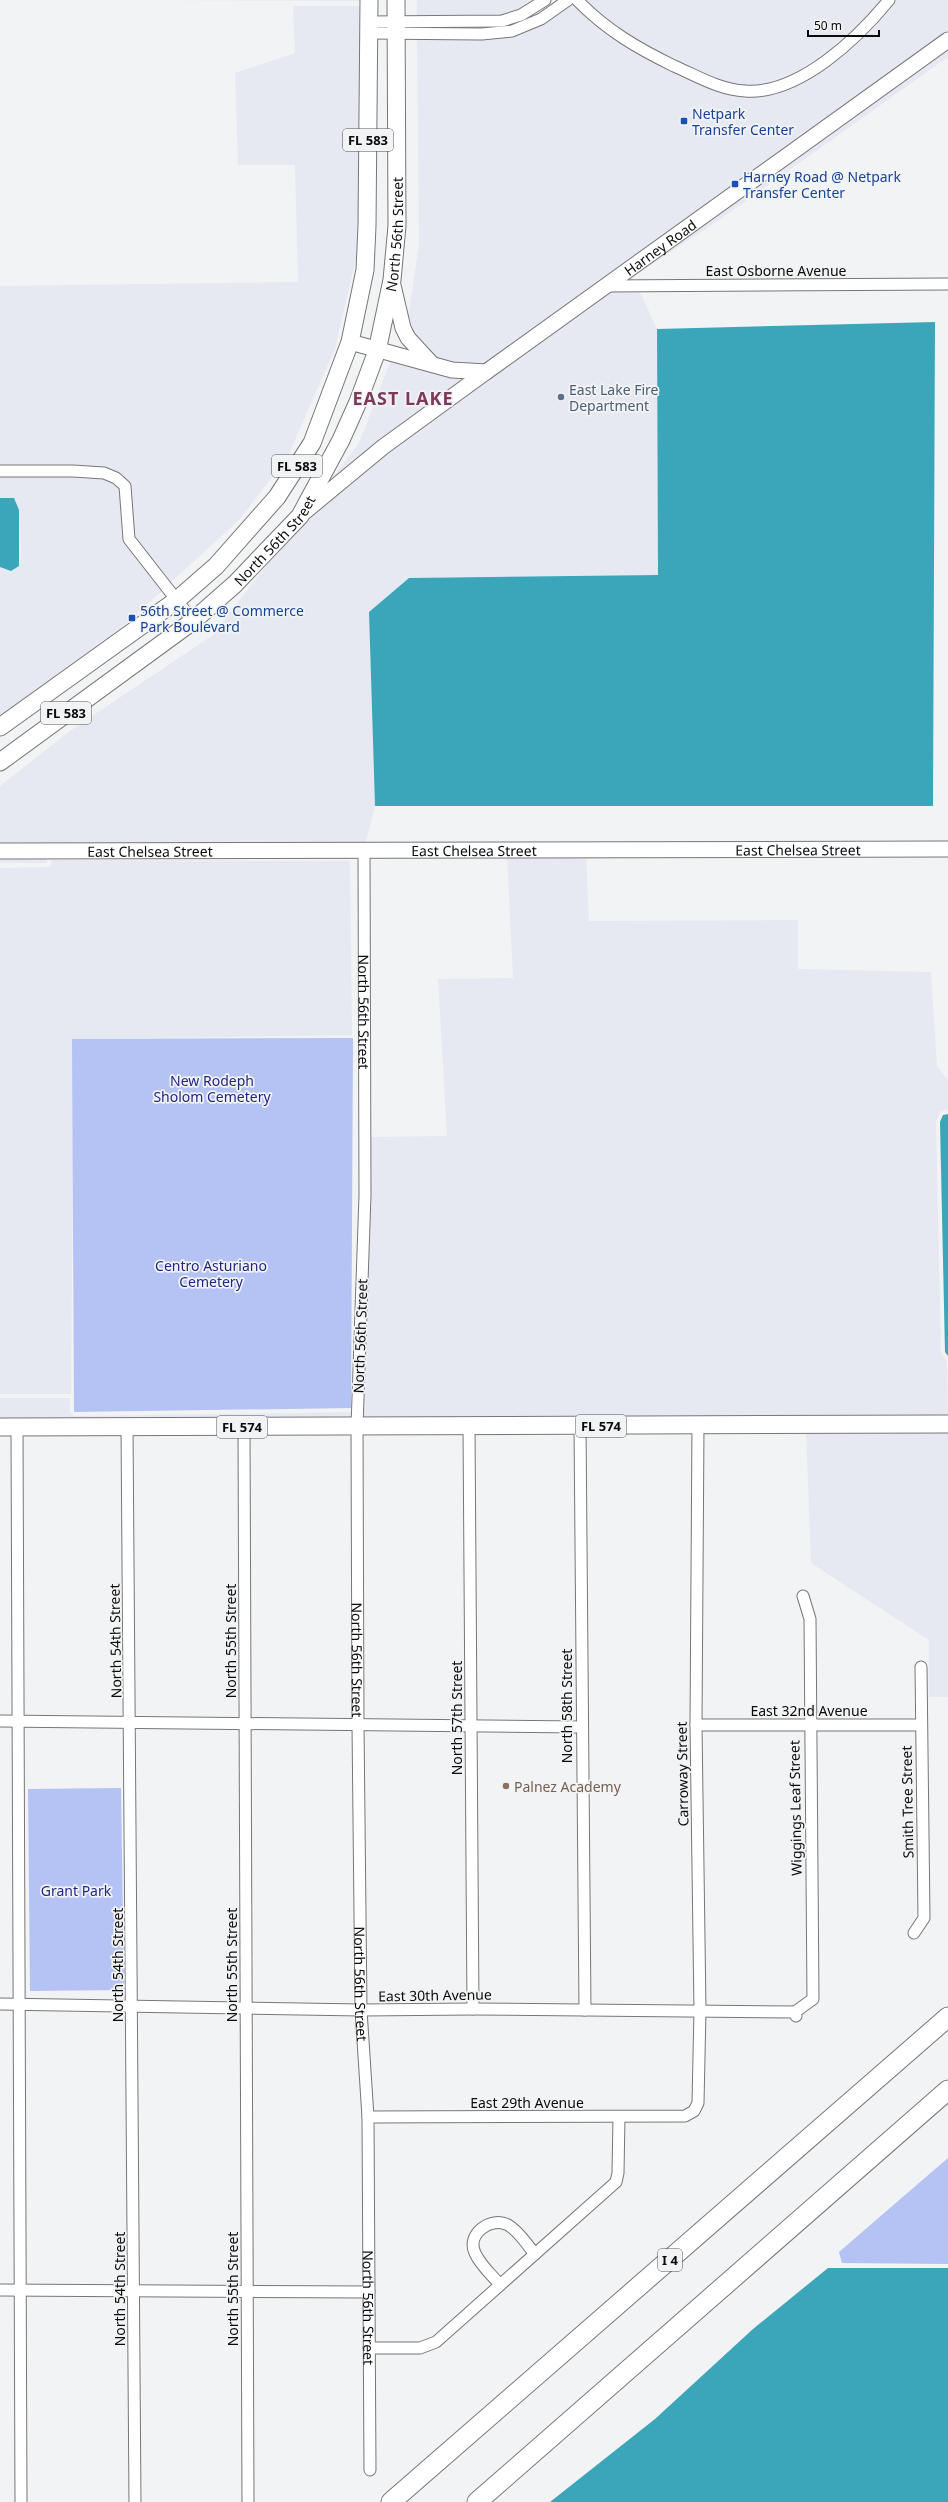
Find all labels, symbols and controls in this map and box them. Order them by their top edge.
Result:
scale bar [808,12,879,38]
text: 50 m [814,17,842,34]
place label: Netpark Transfer Center [692,104,794,139]
marker: Netpark Transfer Center [679,116,689,126]
road number: FL 583 [343,129,393,151]
place label: Harney Road @ Netpark Transfer Center [743,167,901,202]
street label: North 56th Street [380,177,407,293]
marker: Harney Road @ Netpark Transfer Center [730,179,740,189]
street label: Harney Road [620,215,700,279]
street label: East Osborne Avenue [706,261,847,280]
place label: East Lake Fire Department [569,380,659,415]
district label: EAST LAKE [352,386,454,410]
marker: East Lake Fire Department [556,392,566,402]
road number: FL 583 [272,455,322,477]
street label: North 56th Street [229,492,319,589]
place label: 56th Street @ Commerce Park Boulevard [140,601,304,636]
marker: 56th Street @ Commerce Park Boulevard [127,613,137,623]
road number: FL 583 [41,702,91,724]
street label: East Chelsea Street [411,840,537,860]
street label: East Chelsea Street [735,840,861,859]
street label: East Chelsea Street [87,841,213,860]
street label: North 56th Street [355,955,374,1069]
park label: New Rodeph Sholom Cemetery [153,1071,271,1106]
park label: Centro Asturiano Cemetery [155,1256,267,1291]
street label: North 56th Street [349,1278,371,1394]
road number: FL 574 [576,1415,626,1437]
road number: FL 574 [217,1416,267,1438]
street label: North 54th Street [105,1583,125,1699]
street label: North 55th Street [221,1584,240,1698]
street label: North 56th Street [348,1602,367,1717]
street label: North 58th Street [557,1649,576,1763]
street label: North 57th Street [447,1661,466,1775]
street label: East 32nd Avenue [750,1701,868,1720]
street label: Carroway Street [672,1721,692,1827]
street label: Wiggings Leaf Street [784,1740,806,1876]
street label: Smith Tree Street [897,1745,917,1859]
place label: Palnez Academy [514,1777,622,1796]
marker: Palnez Academy [501,1781,511,1791]
park label: Grant Park [41,1881,112,1900]
street label: North 54th Street [108,1908,127,2022]
street label: North 55th Street [222,1908,241,2022]
street label: North 56th Street [351,1926,373,2042]
street label: East 30th Avenue [378,1985,492,2005]
street label: East 29th Avenue [470,2093,584,2112]
street label: North 54th Street [110,2232,129,2346]
street label: North 55th Street [223,2232,242,2346]
road number: I 4 [658,2249,682,2271]
street label: North 56th Street [359,2250,379,2365]

